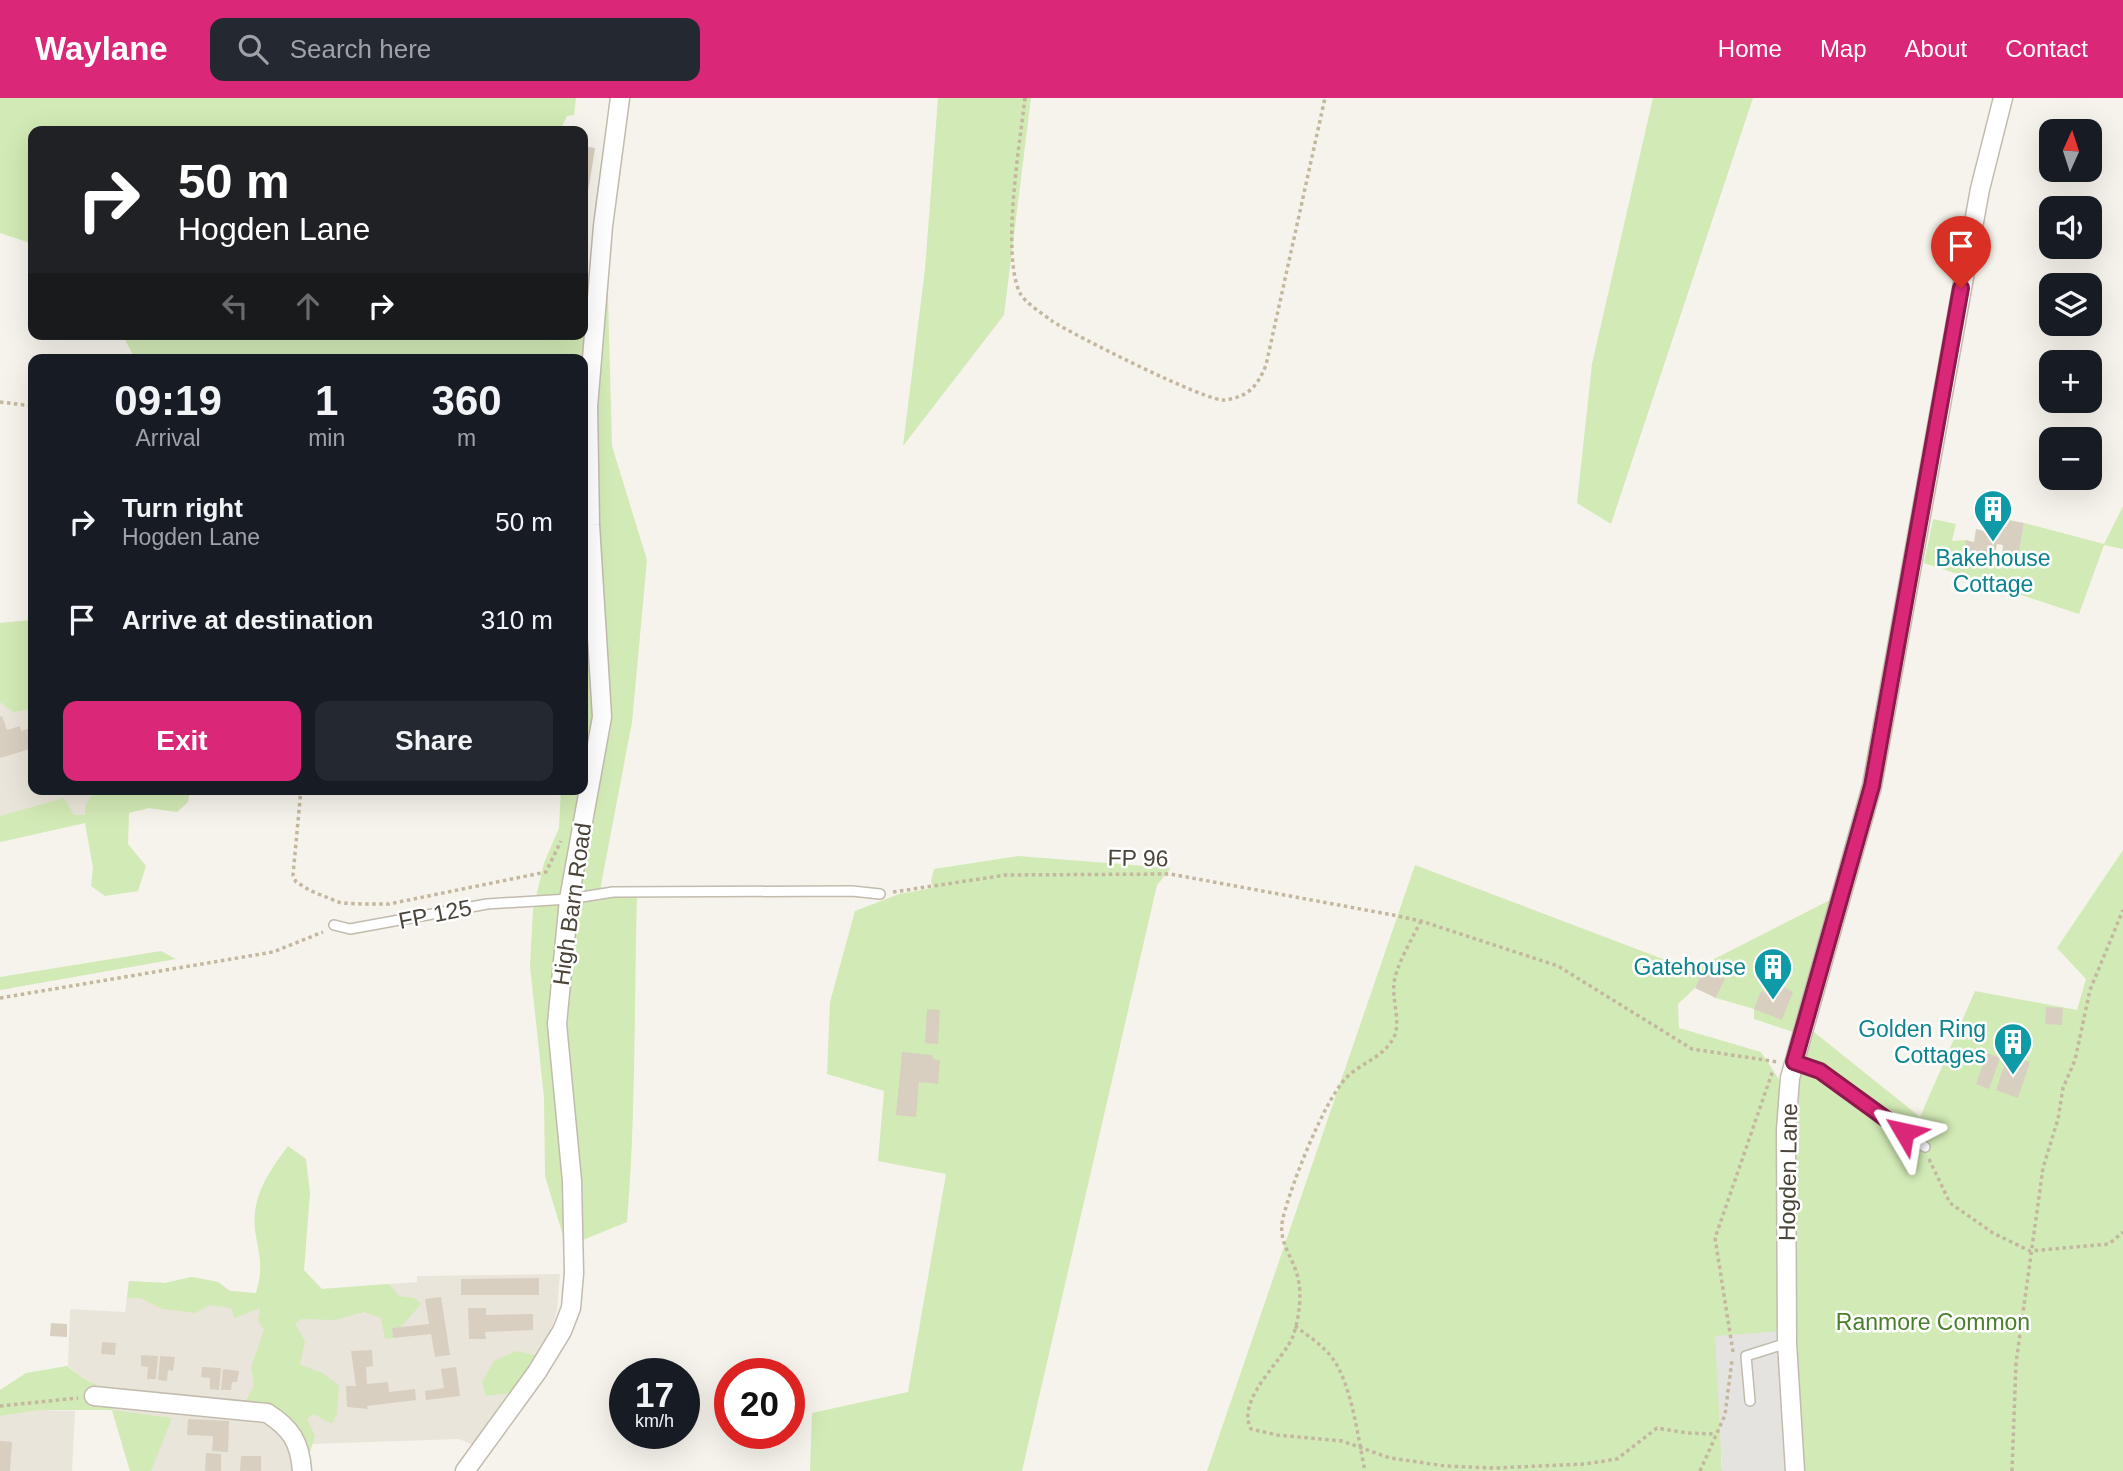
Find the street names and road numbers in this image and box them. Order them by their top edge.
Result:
street label: High Barn Road [548,821,596,987]
street label: FP 96 [1107,844,1169,872]
street label: FP 125 [396,894,474,934]
street label: Hogden Lane [1774,1103,1802,1241]

